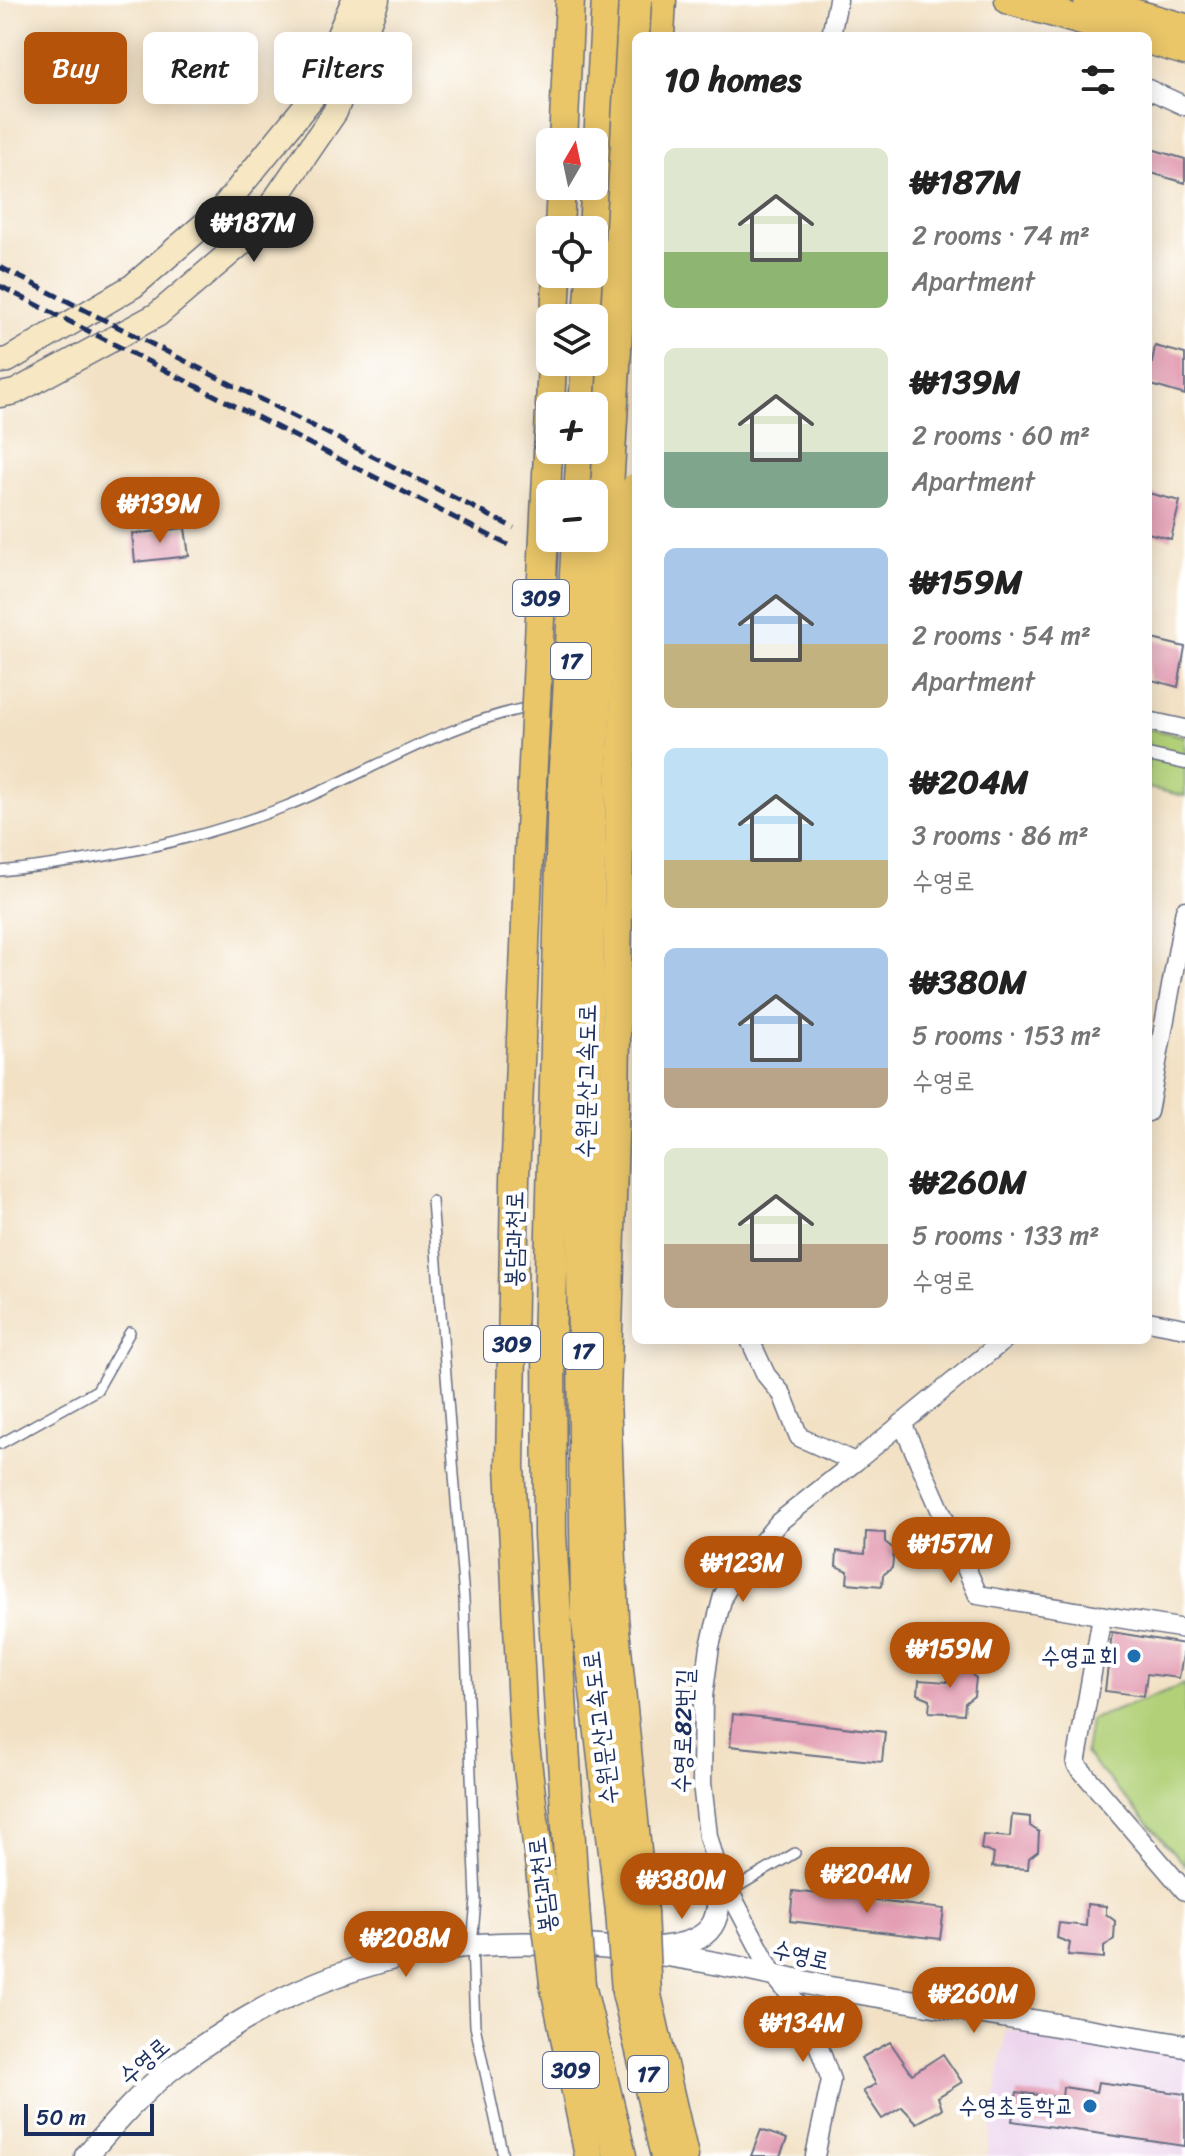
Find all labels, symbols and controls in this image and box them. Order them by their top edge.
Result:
chip: Buy [24,32,127,104]
chip: Rent [143,32,258,104]
chip: Filters [274,32,412,104]
text: 10 homes [664,50,802,110]
icon: filters [1076,58,1120,102]
north arrow [536,128,608,200]
map controls [536,128,608,552]
text: ₩187M [912,152,1020,212]
icon: home [728,180,824,276]
pin: ₩187M [198,196,310,264]
text: ₩187M [213,199,295,245]
text: 2 rooms · 74 m² [912,212,1090,258]
button: locate [536,216,608,288]
text: Apartment [912,258,1035,304]
button: layers [536,304,608,376]
text: ₩139M [912,352,1020,412]
icon: home [728,380,824,476]
button: + [536,392,608,464]
text: 2 rooms · 60 m² [912,412,1090,458]
text: Apartment [912,458,1035,504]
pin: ₩139M [104,477,216,545]
text: ₩139M [119,480,201,526]
button: − [536,480,608,552]
text: ₩159M [912,552,1022,612]
road number: 309 [513,580,569,616]
icon: home [728,580,824,676]
text: 2 rooms · 54 m² [912,612,1091,658]
road number: 17 [551,643,591,679]
text: Apartment [912,658,1035,704]
text: ₩204M [912,752,1028,812]
icon: home [728,780,824,876]
text: 3 rooms · 86 m² [912,812,1089,858]
text: 수영로 [912,858,975,904]
text: ₩380M [912,952,1027,1012]
icon: home [728,980,824,1076]
street label: 수원문산고속도로 [564,1003,608,1159]
text: 5 rooms · 153 m² [912,1012,1101,1058]
text: 수영로 [912,1058,975,1104]
text: ₩260M [912,1152,1026,1212]
icon: home [728,1180,824,1276]
street label: 봉담과천로 [492,1190,536,1288]
text: 5 rooms · 133 m² [912,1212,1100,1258]
text: 수영로 [912,1258,975,1304]
road number: 309 [484,1326,540,1362]
road number: 17 [563,1333,603,1369]
pin: ₩157M [895,1517,1007,1585]
text: ₩157M [909,1520,993,1566]
pin: ₩123M [687,1536,799,1604]
text: ₩123M [702,1539,784,1585]
pin: ₩159M [894,1622,1006,1690]
text: ₩159M [908,1625,992,1671]
place label: 수영교회 [1041,1635,1118,1677]
marker: 수영교회 [1125,1647,1143,1665]
street label: 수원문산고속도로 [570,1649,630,1807]
street label: 수영로82번길 [660,1668,706,1794]
street label: 봉담과천로 [515,1835,569,1935]
pin: ₩204M [811,1847,923,1915]
text: ₩204M [823,1850,911,1896]
pin: ₩380M [626,1853,738,1921]
text: ₩380M [638,1856,726,1902]
pin: ₩208M [350,1911,462,1979]
text: ₩208M [362,1914,450,1960]
street label: 수영로 [768,1928,834,1982]
pin: ₩260M [918,1967,1030,2035]
text: ₩260M [930,1970,1018,2016]
pin: ₩134M [747,1996,859,2064]
text: ₩134M [762,1999,844,2045]
street label: 수영로 [108,2026,180,2096]
road number: 309 [543,2052,599,2088]
road number: 17 [628,2056,668,2092]
place label: 수영초등학교 [958,2085,1074,2127]
marker: 수영초등학교 [1081,2097,1099,2115]
text: 50 m [36,2098,86,2137]
scale bar [24,2100,154,2136]

